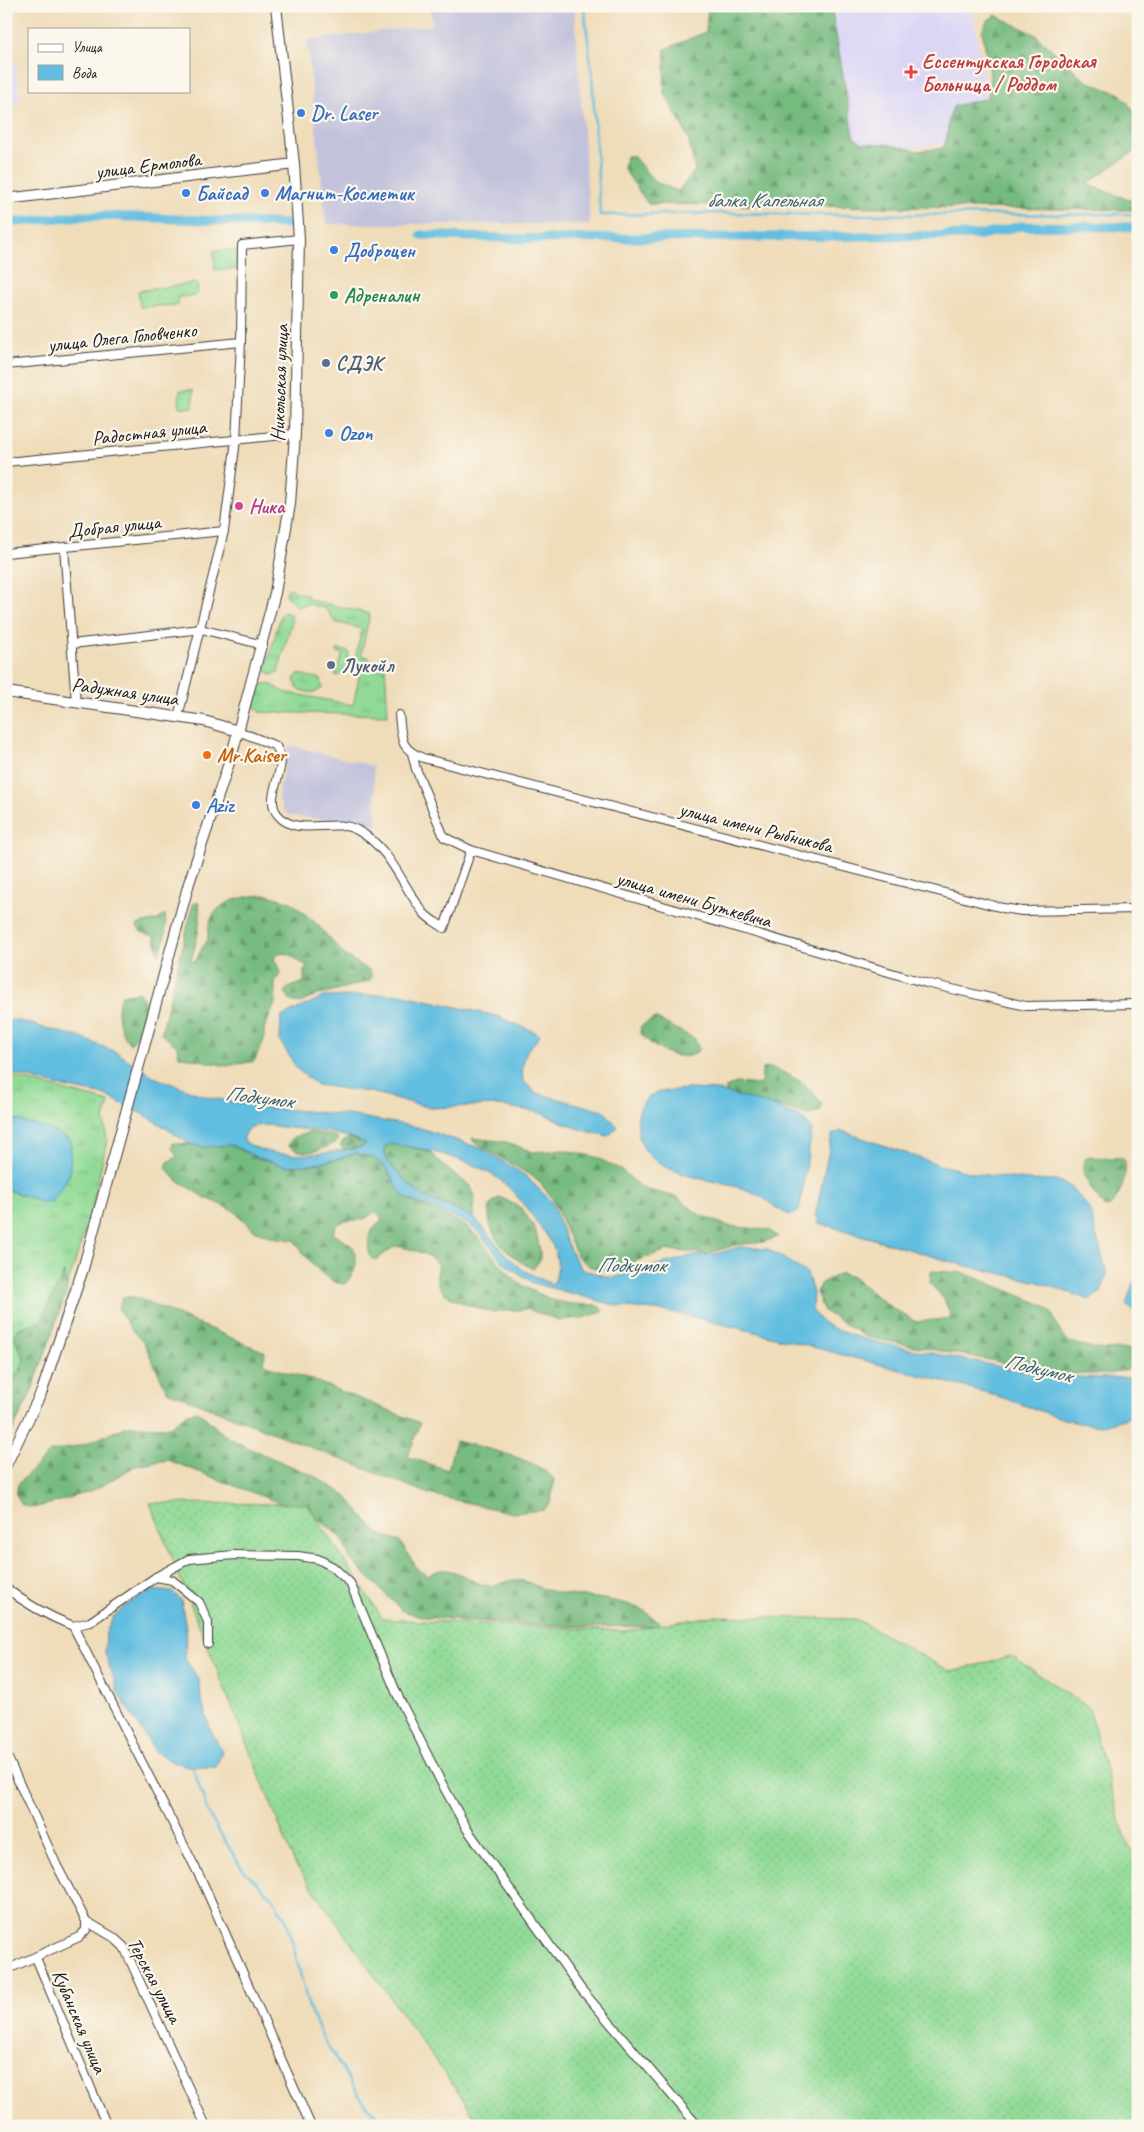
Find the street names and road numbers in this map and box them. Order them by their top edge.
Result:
street label: улица Ермолова [93,146,204,184]
street label: улица Олега Головченко [45,317,199,358]
street label: Никольская улица [265,323,294,442]
street label: Радостная улица [91,414,209,451]
street label: Добрая улица [66,509,164,544]
street label: Радужная улица [70,672,181,712]
street label: улица имени Рыбникова [676,796,837,859]
street label: улица имени Буткевича [613,865,775,934]
street label: Терская улица [122,1933,188,2029]
street label: Кубанская улица [47,1966,113,2078]

